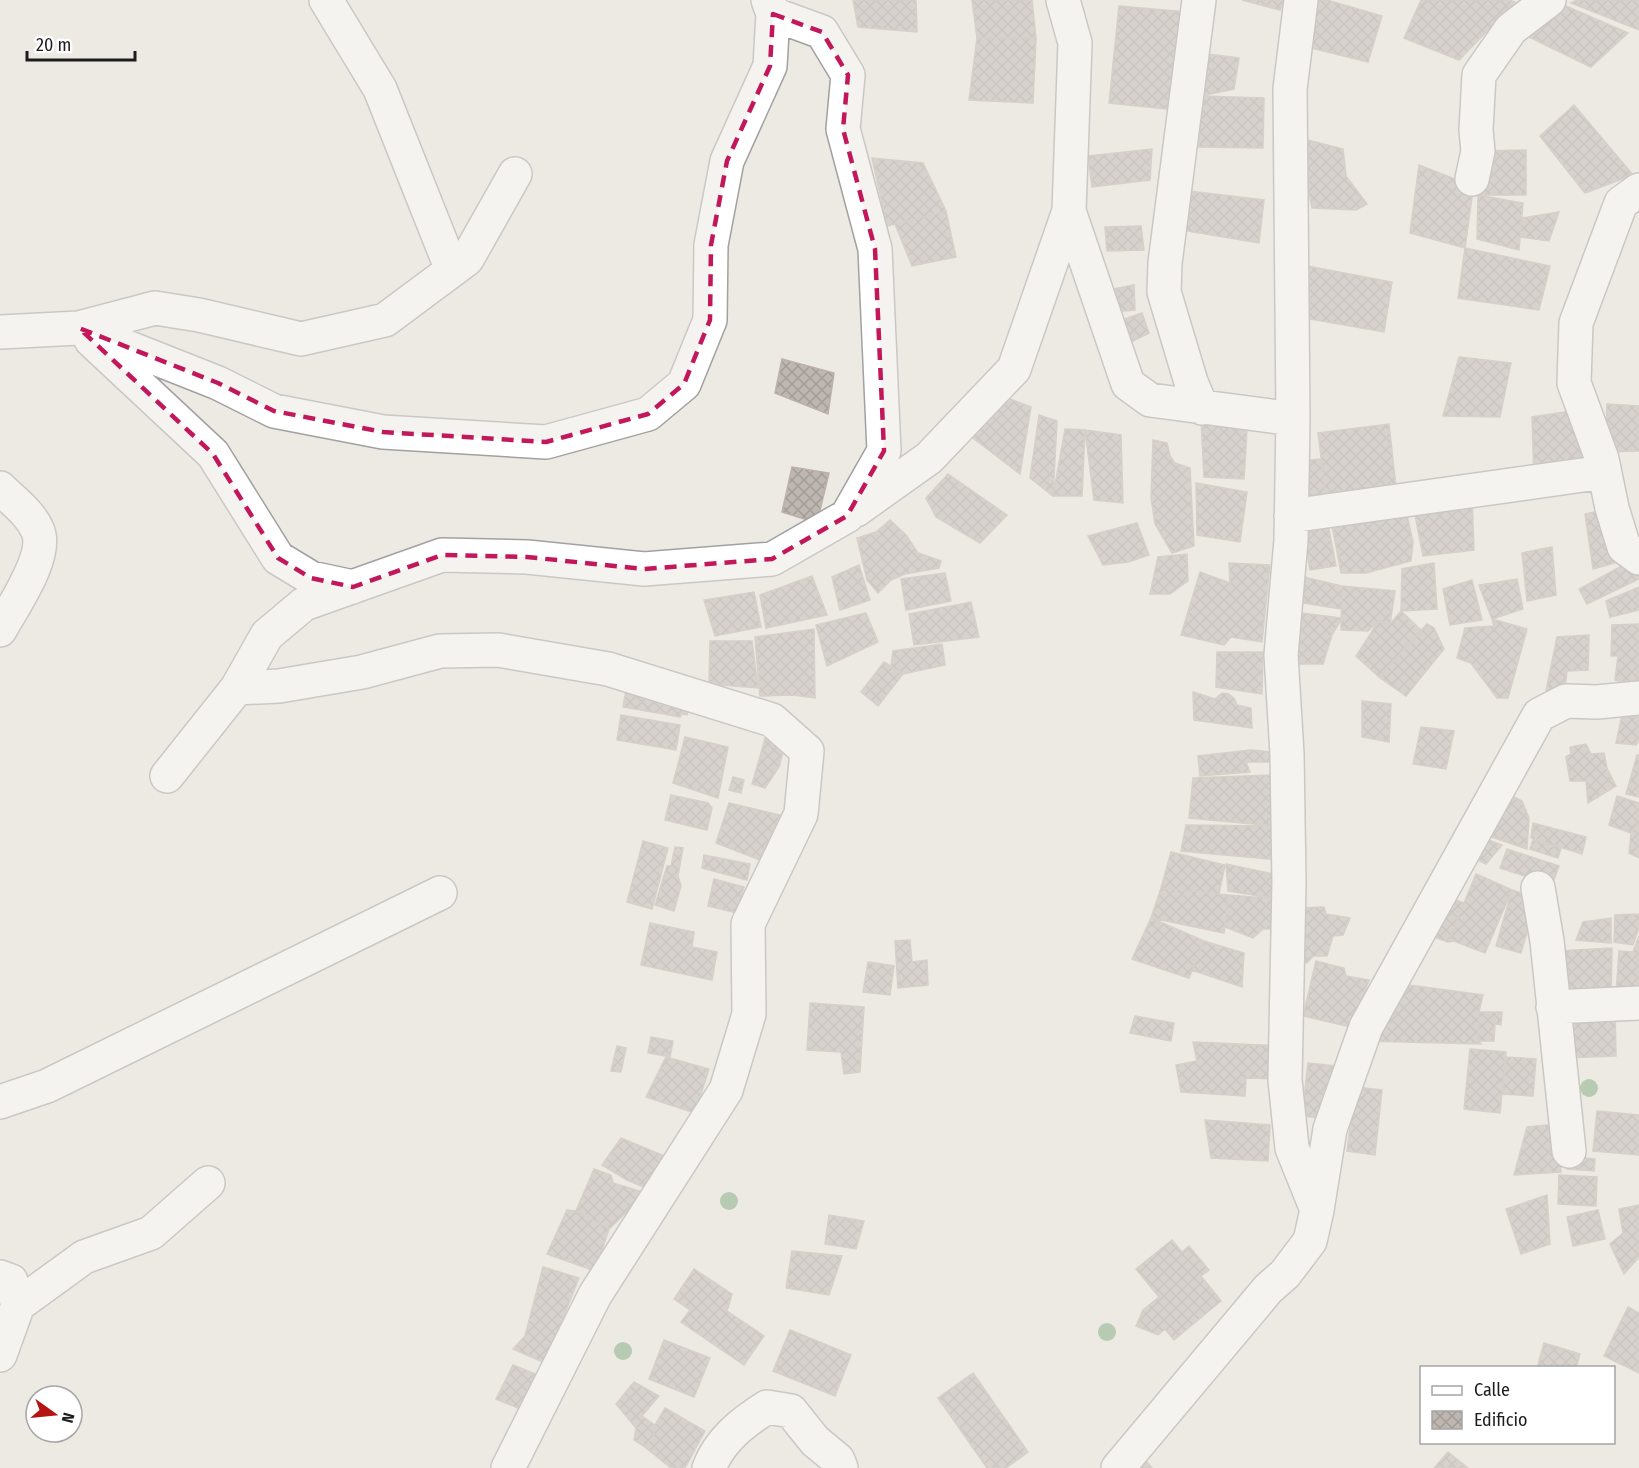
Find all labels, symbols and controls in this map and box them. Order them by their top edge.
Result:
scale bar [27,24,135,62]
text: 20 m [36,34,71,56]
legend [1420,1366,1615,1444]
text: Calle [1474,1379,1510,1401]
north arrow [24,1384,84,1444]
text: Edificio [1474,1409,1527,1431]
text: N [58,1411,78,1425]

